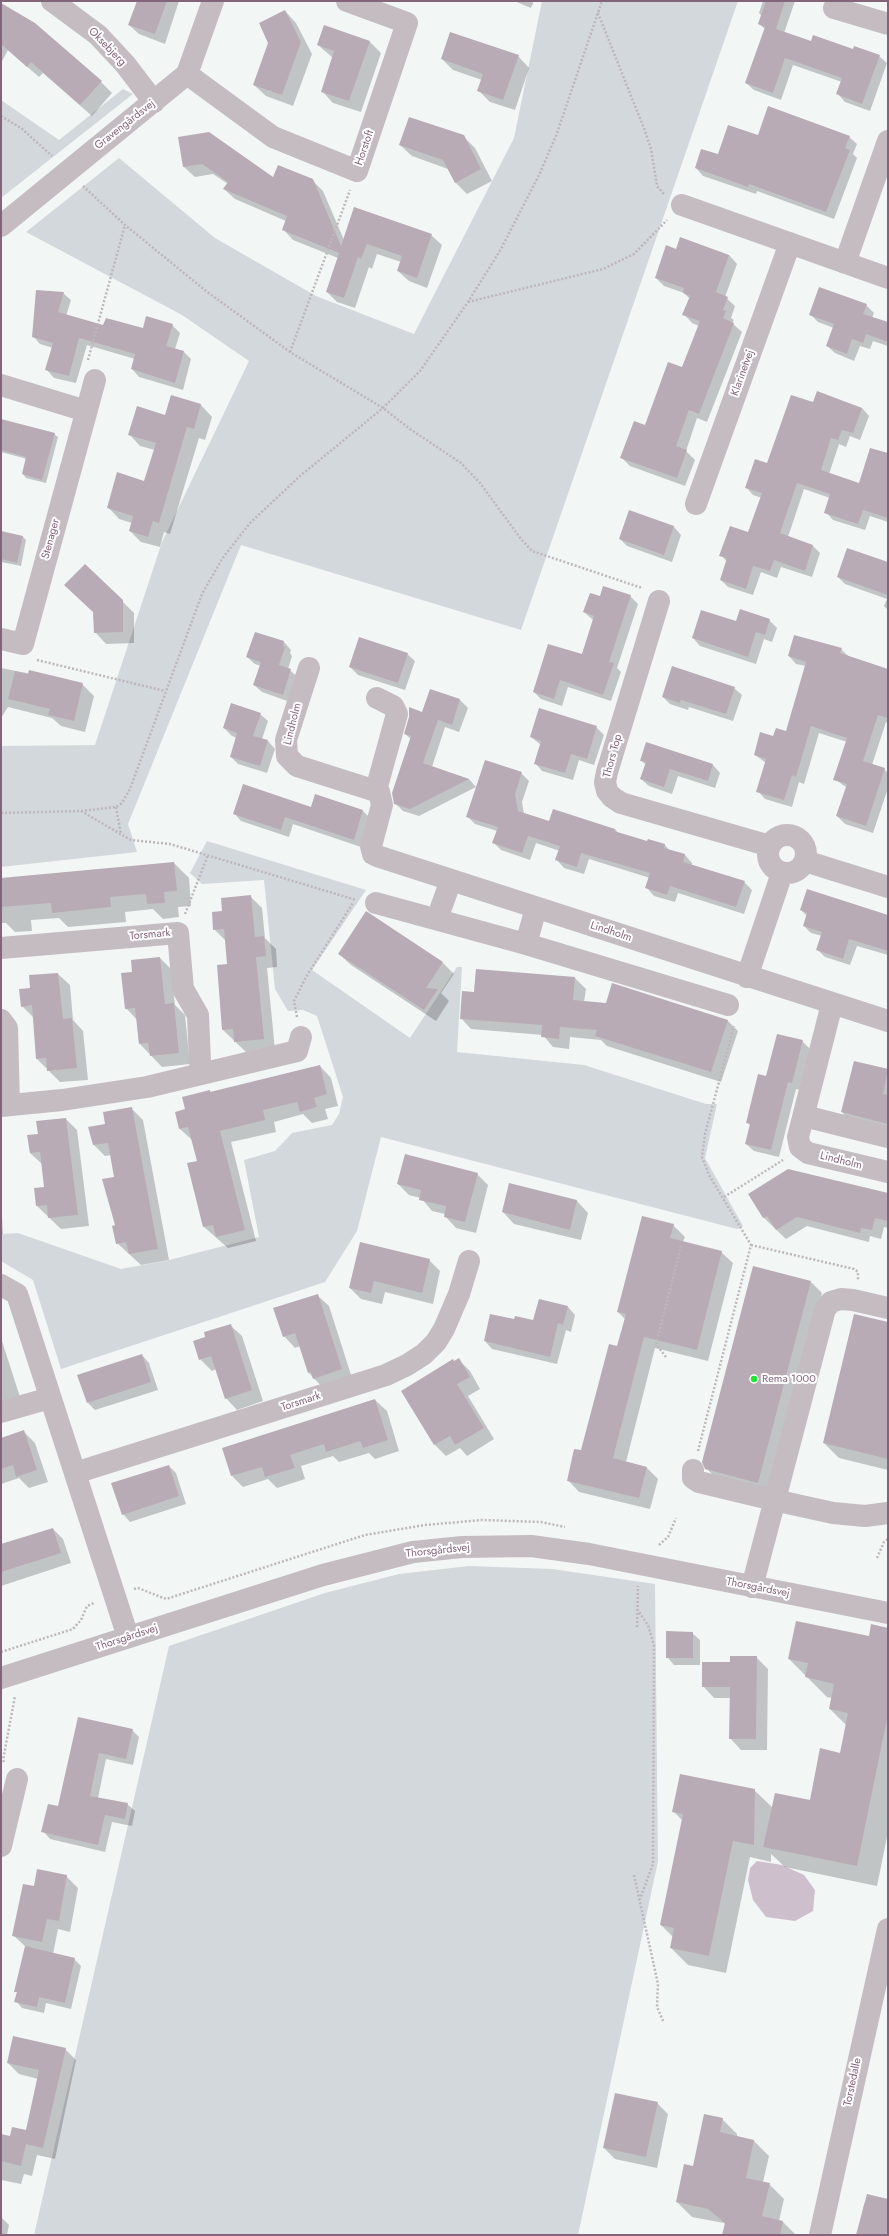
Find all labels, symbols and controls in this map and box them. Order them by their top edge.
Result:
street label: Oksebjerg [86,25,128,69]
street label: Gravengårdsvej [92,97,158,153]
street label: Horstoft [353,129,377,167]
street label: Klarinetvej [729,348,757,398]
street label: Stenager [39,517,63,561]
street label: Lindholm [281,702,305,746]
street label: Thors Top [601,733,625,779]
street label: Lindholm [589,919,633,945]
street label: Torsmark [129,927,171,943]
street label: Lindholm [819,1149,863,1173]
place label: Rema 1000 [762,1372,816,1386]
marker: Rema 1000 [749,1374,759,1384]
street label: Torsmark [280,1389,322,1415]
street label: Thorsgårdsvej [405,1541,471,1561]
street label: Thorsgårdsvej [725,1575,791,1601]
street label: Thorsgårdsvej [94,1622,160,1654]
street label: Torstedalle [841,2057,865,2107]

